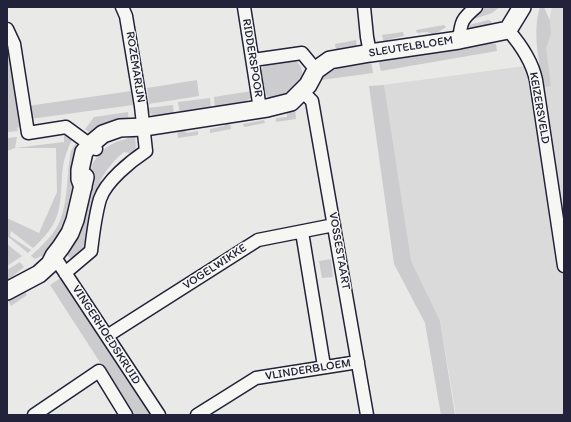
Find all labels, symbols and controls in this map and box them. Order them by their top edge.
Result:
street label: RIDDERSPOOR [239,18,265,98]
street label: ROZEMARIJN [122,30,148,104]
street label: SLEUTELBLOEM [368,33,454,61]
street label: KEIZERSVELD [526,71,552,145]
street label: VOSSESTAART [325,211,353,291]
street label: VOGELWIKKE [180,241,250,293]
street label: VINGERHOEDSKRUID [69,283,143,387]
street label: VLINDERBLOEM [264,356,352,384]

